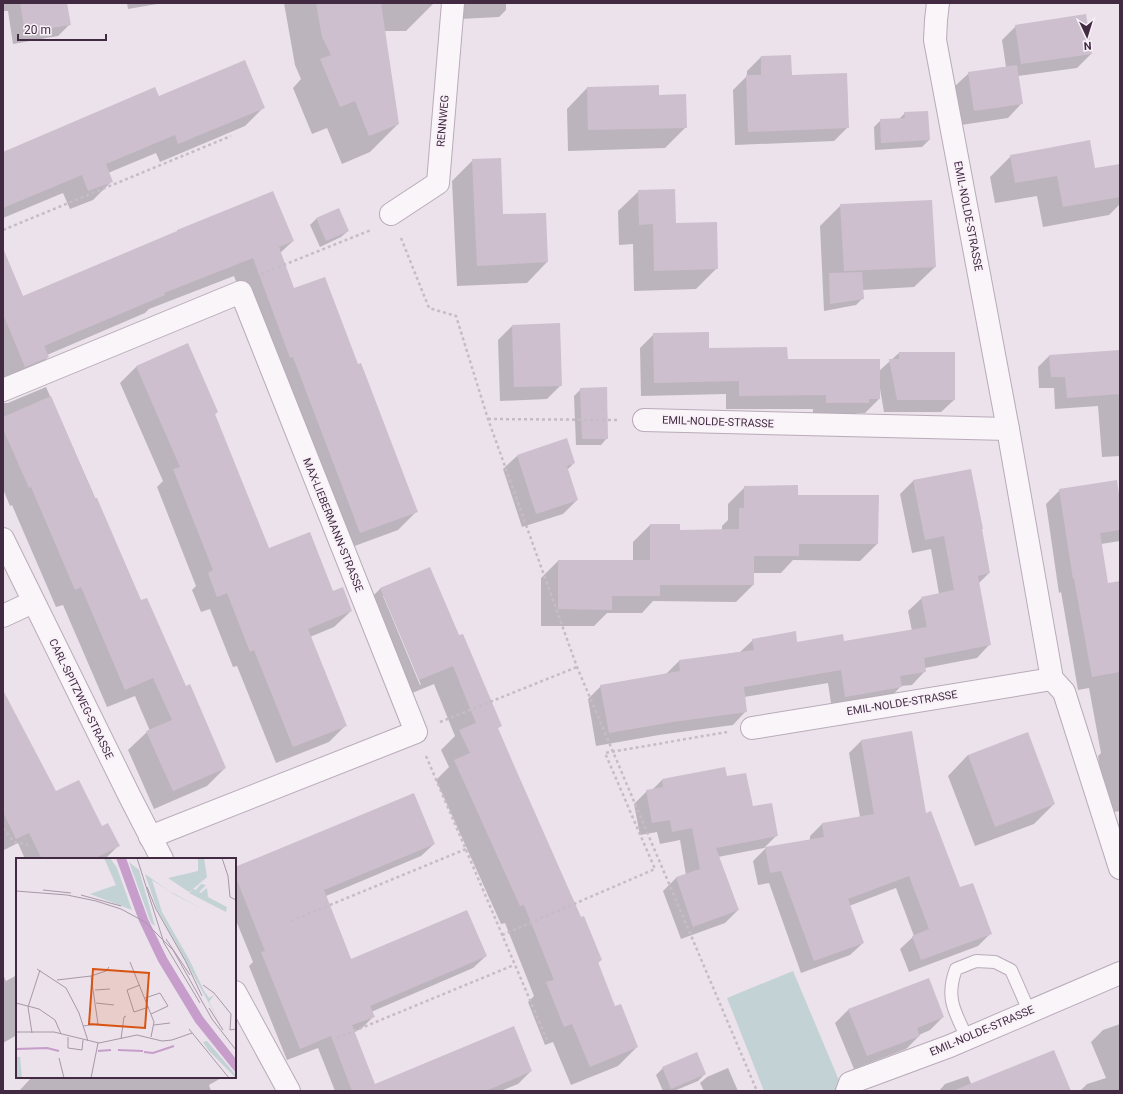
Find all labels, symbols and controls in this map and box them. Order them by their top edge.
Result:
scale bar [18,16,106,42]
north arrow [1067,16,1107,56]
text: 20 m [24,23,51,37]
text: N [1083,39,1092,52]
street label: RENNWEG [434,94,452,148]
street label: EMIL-NOLDE-STRASSE [951,160,985,272]
street label: EMIL-NOLDE-STRASSE [662,414,774,430]
street label: MAX-LIEBERMANN-STRASSE [300,456,366,594]
street label: CARL-SPITZWEG-STRASSE [46,637,116,761]
street label: EMIL-NOLDE-STRASSE [846,688,958,718]
inset map [16,858,236,1078]
street label: EMIL-NOLDE-STRASSE [928,1003,1036,1059]

